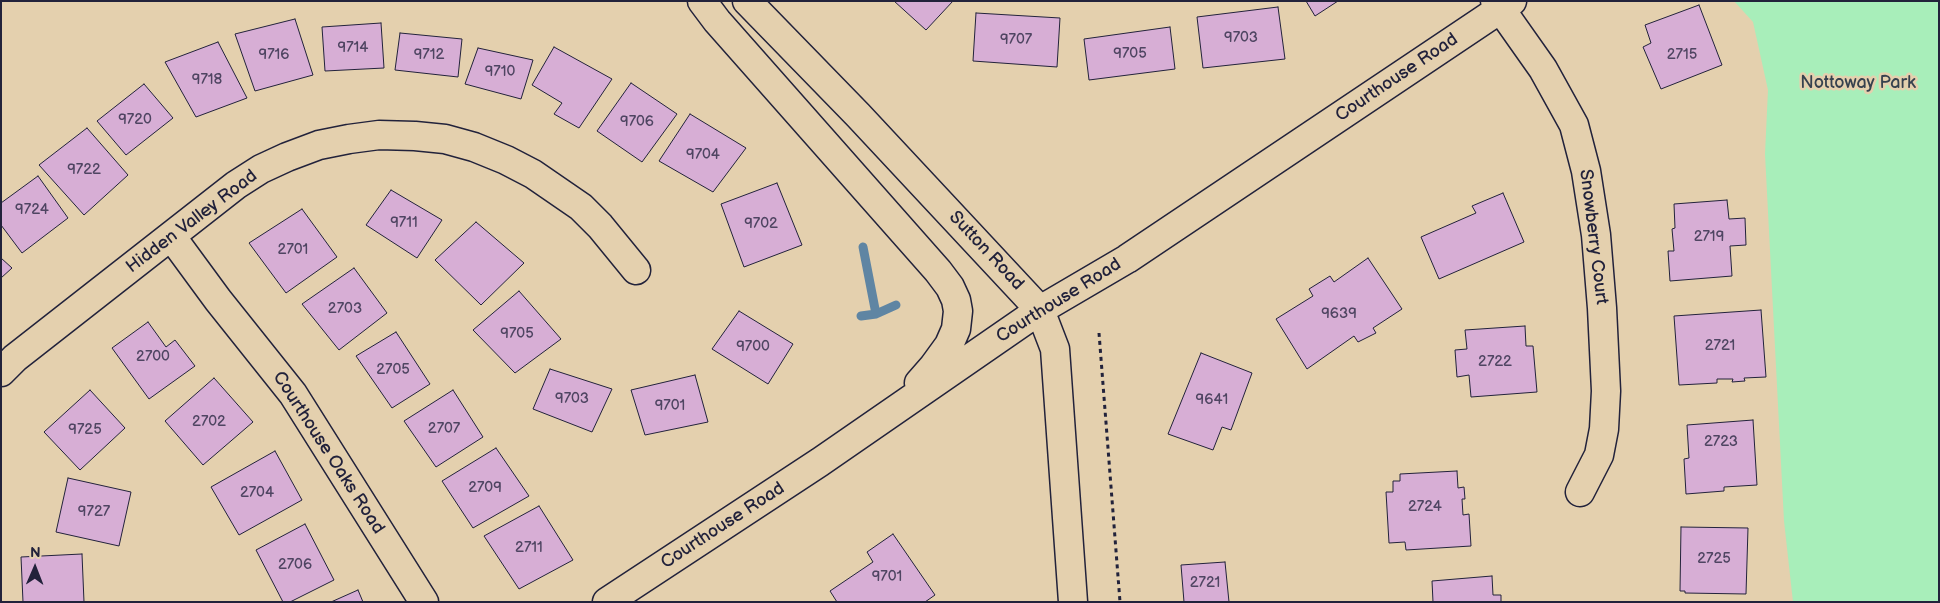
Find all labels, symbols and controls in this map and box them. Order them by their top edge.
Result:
house number: 9703 [1224,29,1258,47]
street label: Courthouse Road [1332,29,1462,127]
house number: 9707 [1000,31,1032,49]
house number: 9714 [338,39,368,57]
house number: 9705 [1113,45,1147,63]
house number: 9716 [258,46,290,64]
house number: 9712 [414,46,444,64]
house number: 2715 [1667,46,1697,64]
house number: 9710 [485,63,515,81]
house number: 9718 [192,71,222,89]
park label: Nottoway Park [1800,72,1916,94]
house number: 9720 [118,111,152,129]
house number: 9706 [620,113,654,131]
house number: 9704 [686,146,720,164]
house number: 9722 [67,161,101,179]
street label: Hidden Valley Road [122,166,262,278]
street label: Snowberry Court [1574,168,1612,306]
house number: 9724 [15,201,49,219]
street label: Sutton Road [944,207,1028,295]
house number: 9711 [390,214,418,232]
house number: 9702 [744,215,778,233]
house number: 2719 [1694,228,1724,246]
house number: 2701 [278,241,308,259]
street label: Courthouse Road [993,254,1125,348]
house number: 2703 [328,300,362,318]
house number: 9639 [1321,305,1357,323]
house number: 9705 [500,325,534,343]
house number: 2721 [1705,337,1735,355]
house number: 9700 [736,338,770,356]
house number: 2700 [136,348,170,366]
house number: 2722 [1478,353,1512,371]
house number: 2705 [376,361,410,379]
street label: Courthouse Oaks Road [267,368,389,538]
house number: 9703 [555,390,589,408]
house number: 9641 [1196,391,1228,409]
house number: 9701 [655,397,685,415]
house number: 2702 [192,413,226,431]
house number: 2707 [428,420,460,438]
house number: 9725 [68,421,102,439]
house number: 2723 [1704,433,1738,451]
street label: Courthouse Road [657,478,789,574]
house number: 2709 [468,479,502,497]
house number: 2704 [240,484,274,502]
house number: 2724 [1408,498,1442,516]
house number: 9727 [78,503,110,521]
house number: 2711 [515,539,543,557]
north arrow [10,543,60,593]
text: N [30,544,41,561]
house number: 2725 [1697,550,1731,568]
house number: 2706 [278,556,312,574]
house number: 9701 [872,568,902,586]
house number: 2721 [1190,574,1220,592]

